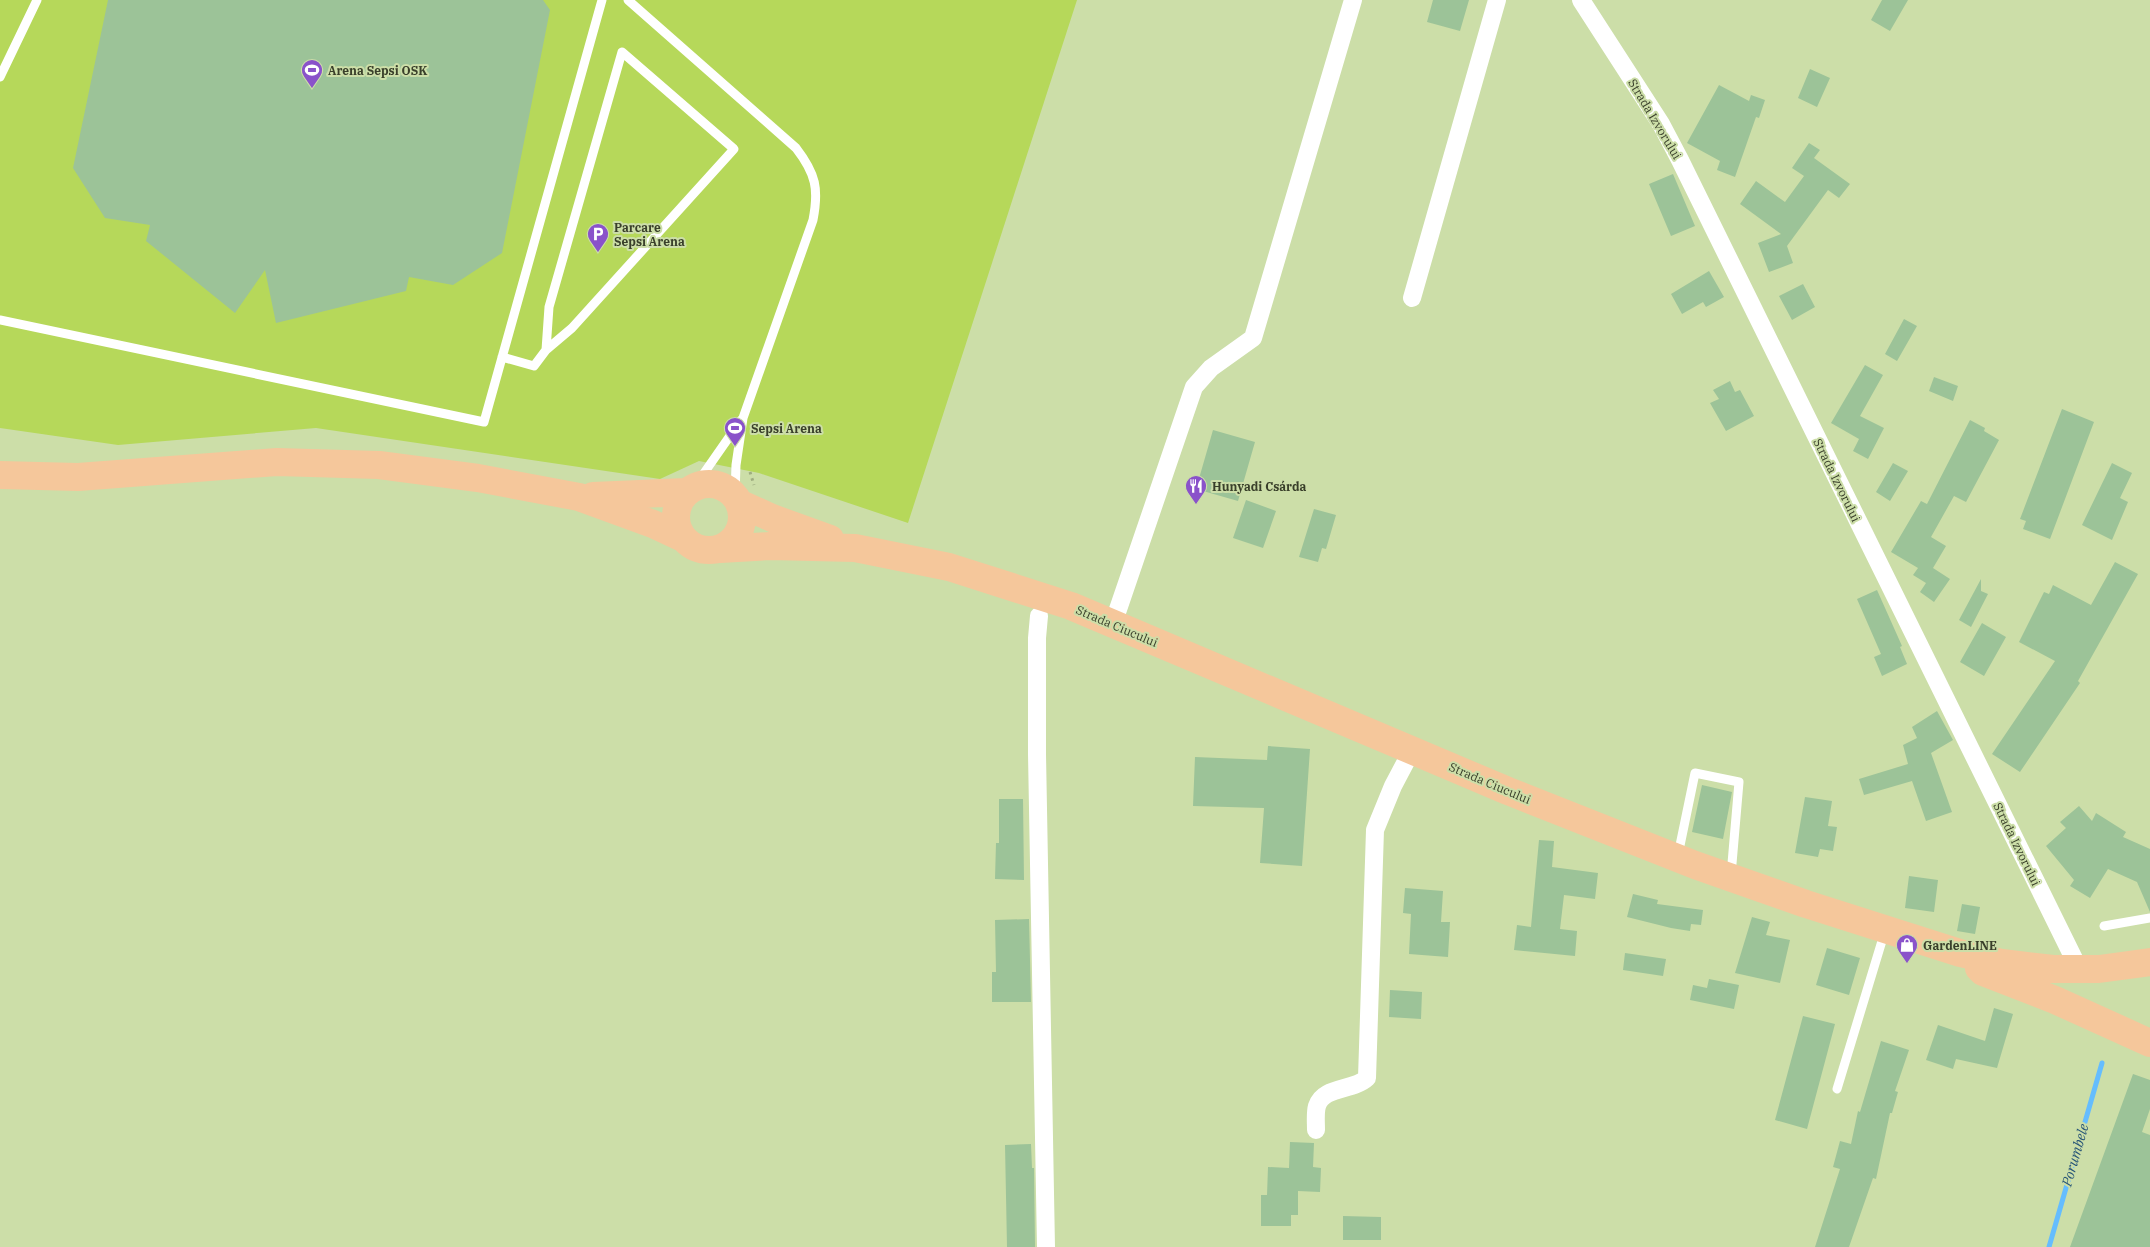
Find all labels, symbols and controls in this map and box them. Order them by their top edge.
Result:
sports icon: Arena Sepsi OSK [300,58,324,89]
place label: Arena Sepsi OSK [328,63,428,78]
street label: Strada Izvorului [1625,76,1685,162]
place label: Parcare Sepsi Arena [614,220,685,249]
parking icon: Parcare Sepsi Arena [586,222,610,253]
sports icon: Sepsi Arena [723,416,747,447]
place label: Sepsi Arena [751,421,822,436]
street label: Strada Izvorului [1810,436,1864,524]
restaurant icon: Hunyadi Csárda [1184,474,1208,505]
place label: Hunyadi Csárda [1212,479,1307,494]
street label: Strada Ciucului [1074,602,1160,650]
street label: Strada Ciucului [1447,759,1533,807]
street label: Strada Izvorului [1990,800,2044,888]
shop icon: GardenLINE [1895,933,1919,964]
place label: GardenLINE [1923,938,1997,953]
water label: Porumbele [2057,1121,2093,1189]

